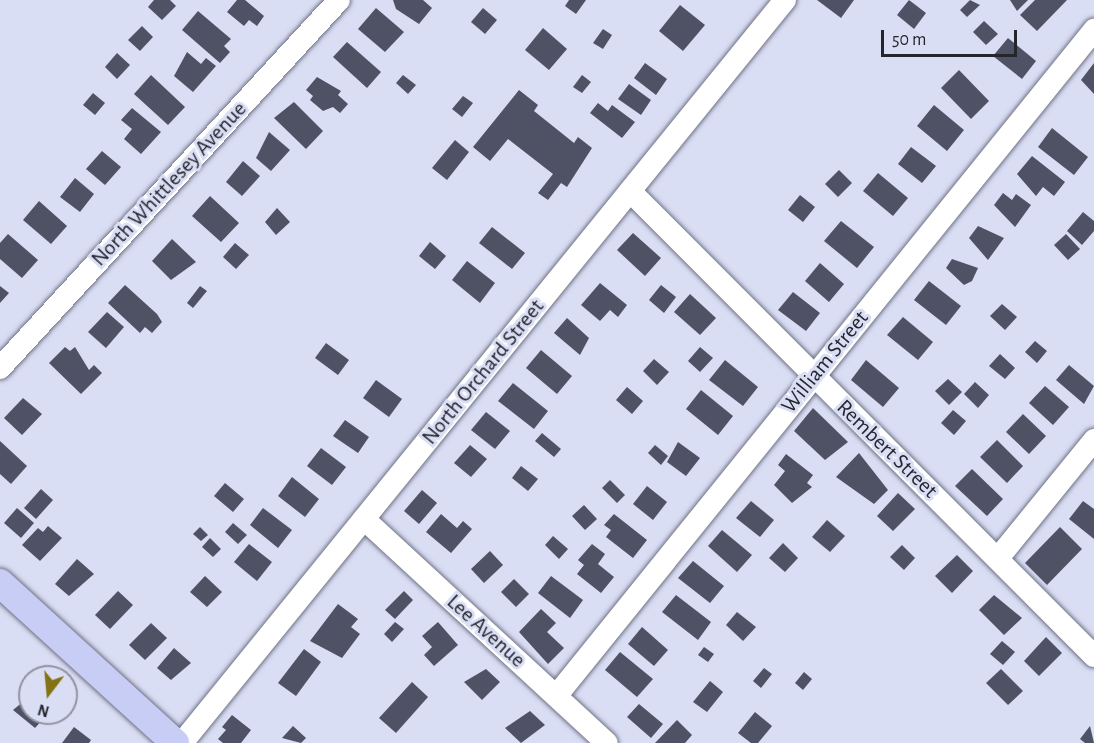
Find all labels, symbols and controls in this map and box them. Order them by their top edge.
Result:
scale bar [884,18,1020,56]
text: 50 m [892,31,926,49]
street label: North Whittlesey Avenue [86,96,252,272]
street label: North Orchard Street [416,294,550,450]
street label: William Street [776,305,874,419]
street label: Rembert Street [831,394,943,504]
street label: Lee Avenue [441,589,531,673]
north arrow [18,665,78,725]
text: N [36,701,51,720]

